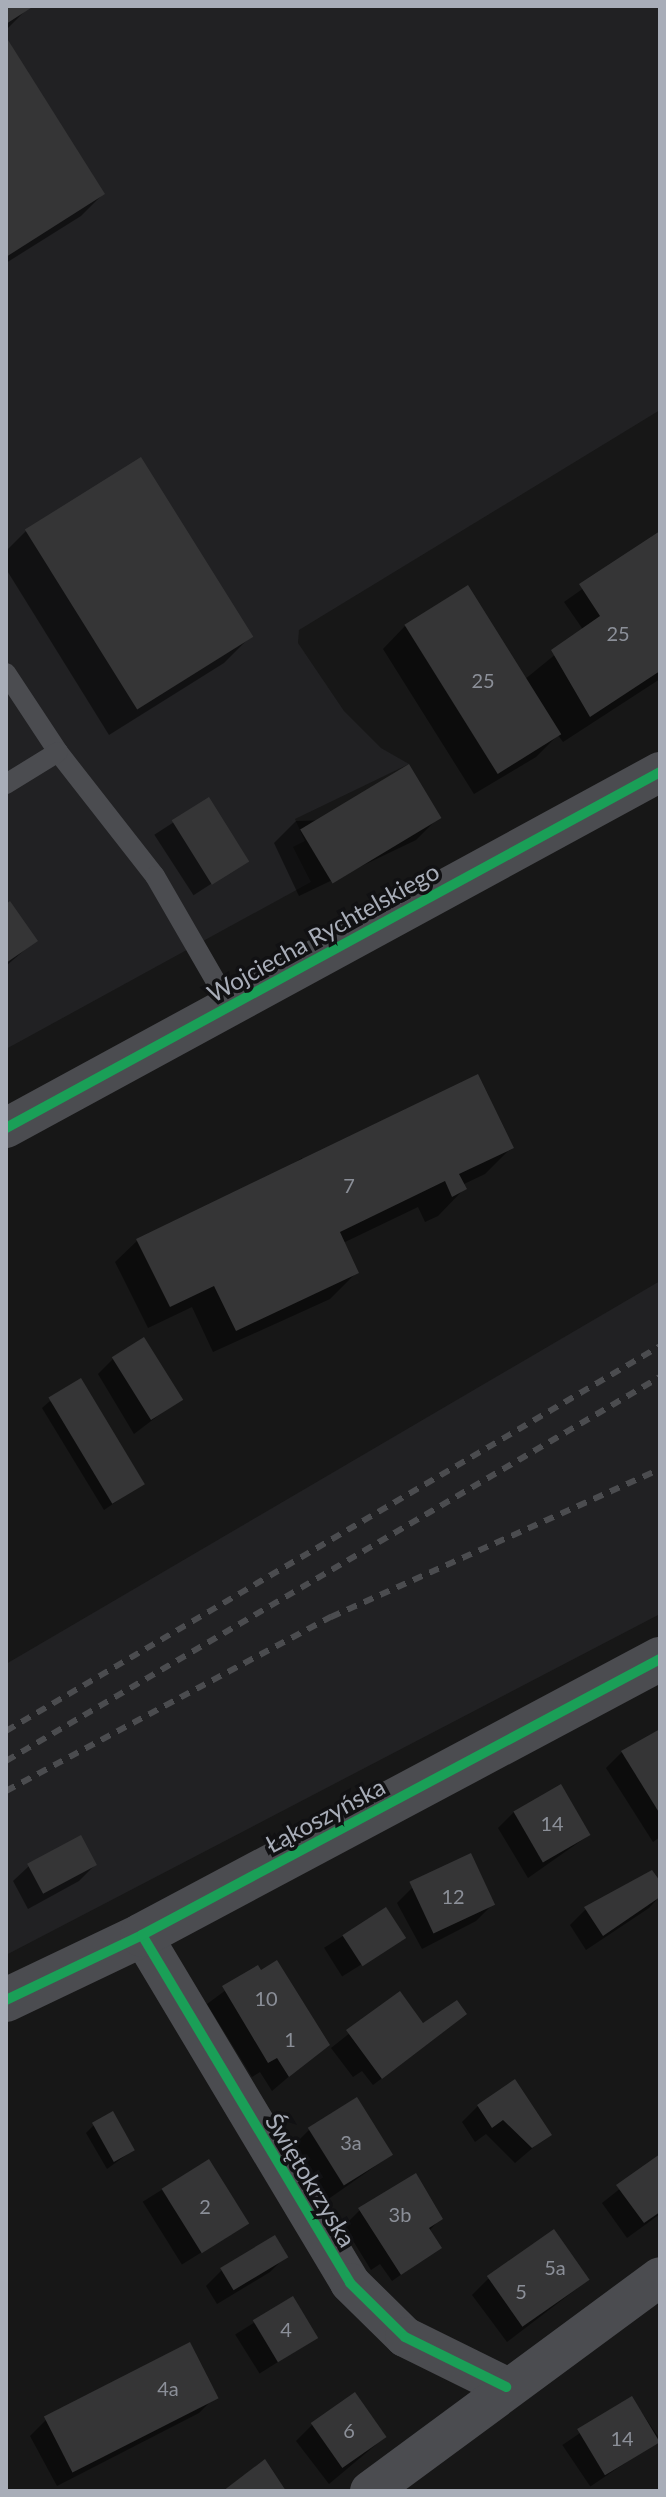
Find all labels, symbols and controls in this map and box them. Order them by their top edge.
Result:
house number: 25 [606,621,630,645]
house number: 25 [471,668,495,692]
street label: Wojciecha Rychtelskiego [202,856,444,1008]
house number: 7 [343,1173,355,1197]
street label: Łąkoszyńska [260,1771,390,1859]
house number: 14 [540,1811,564,1835]
house number: 12 [441,1884,465,1908]
house number: 10 [254,1986,278,2010]
house number: 1 [284,2027,296,2051]
street label: Świętokrzyska [260,2108,362,2252]
house number: 3a [340,2130,362,2154]
house number: 2 [199,2194,211,2218]
house number: 3b [389,2202,411,2226]
house number: 5a [544,2255,566,2279]
house number: 5 [515,2279,527,2303]
house number: 4 [280,2317,292,2341]
house number: 4a [157,2376,179,2400]
house number: 6 [343,2418,355,2442]
house number: 14 [610,2426,634,2450]

